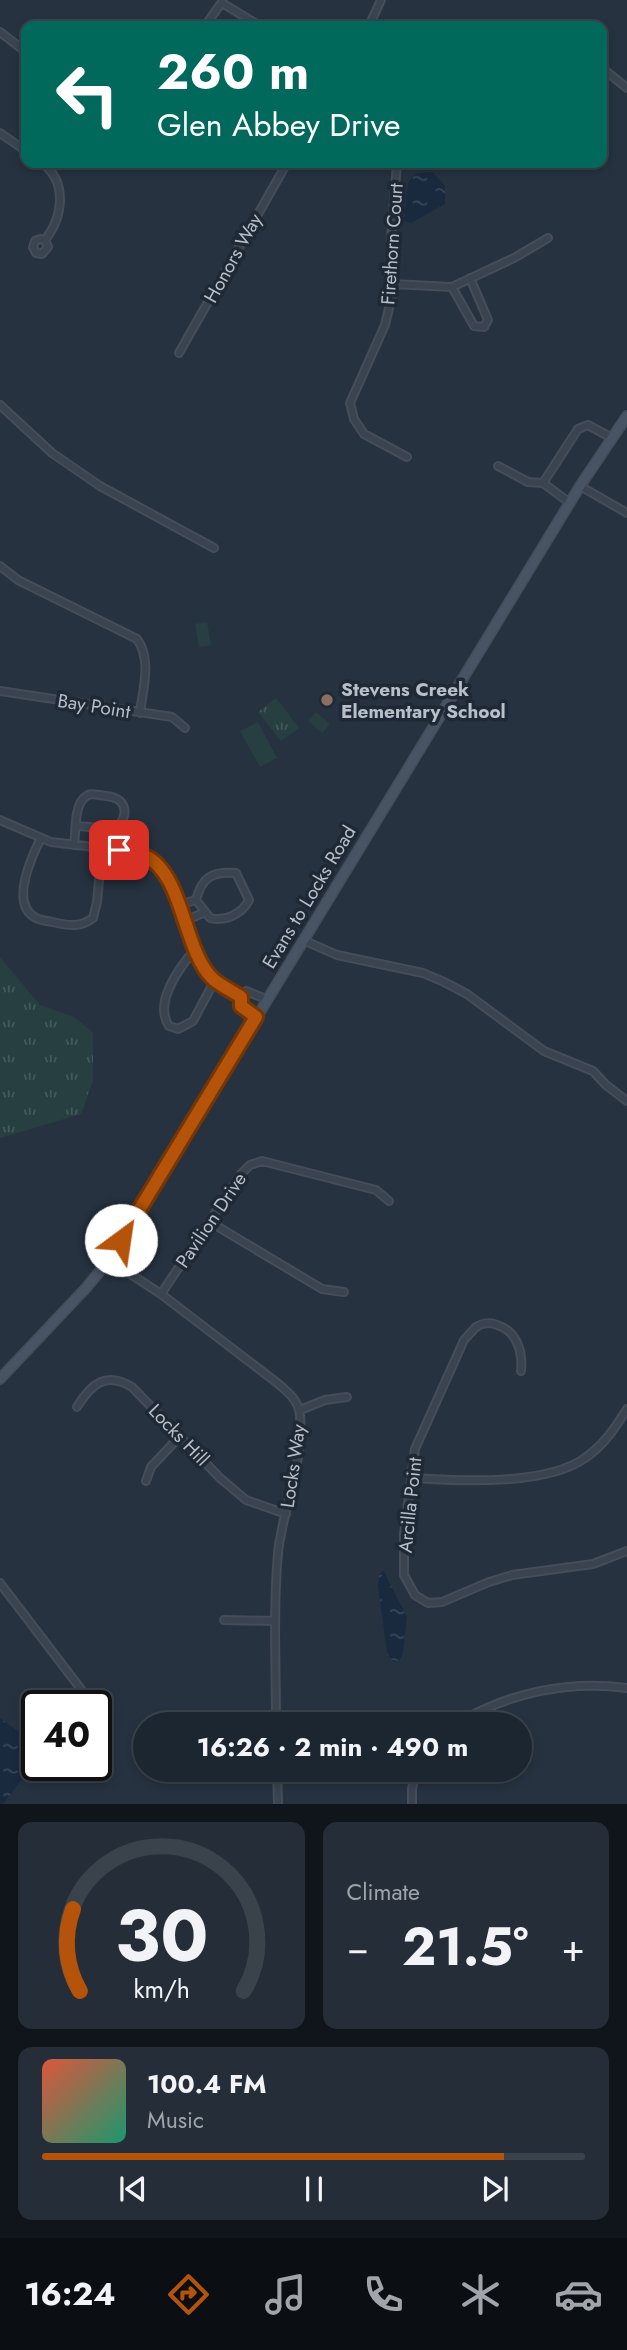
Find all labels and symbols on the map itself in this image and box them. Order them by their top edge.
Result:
street label: Firethorn Court [374,182,410,306]
street label: Honors Way [197,208,269,308]
place label: Stevens Creek Elementary School [341,676,506,725]
street label: Bay Point [56,687,133,725]
marker: Stevens Creek Elementary School [319,692,335,708]
pin [89,820,149,880]
street label: Evans to Locks Road [256,820,362,974]
street label: Pavilion Drive [169,1167,253,1273]
position arrow [84,1203,158,1277]
street label: Locks Hill [143,1398,215,1472]
street label: Locks Way [274,1422,312,1509]
street label: Arcilla Point [392,1455,428,1554]
speed limit sign: 40 [21,1690,112,1781]

